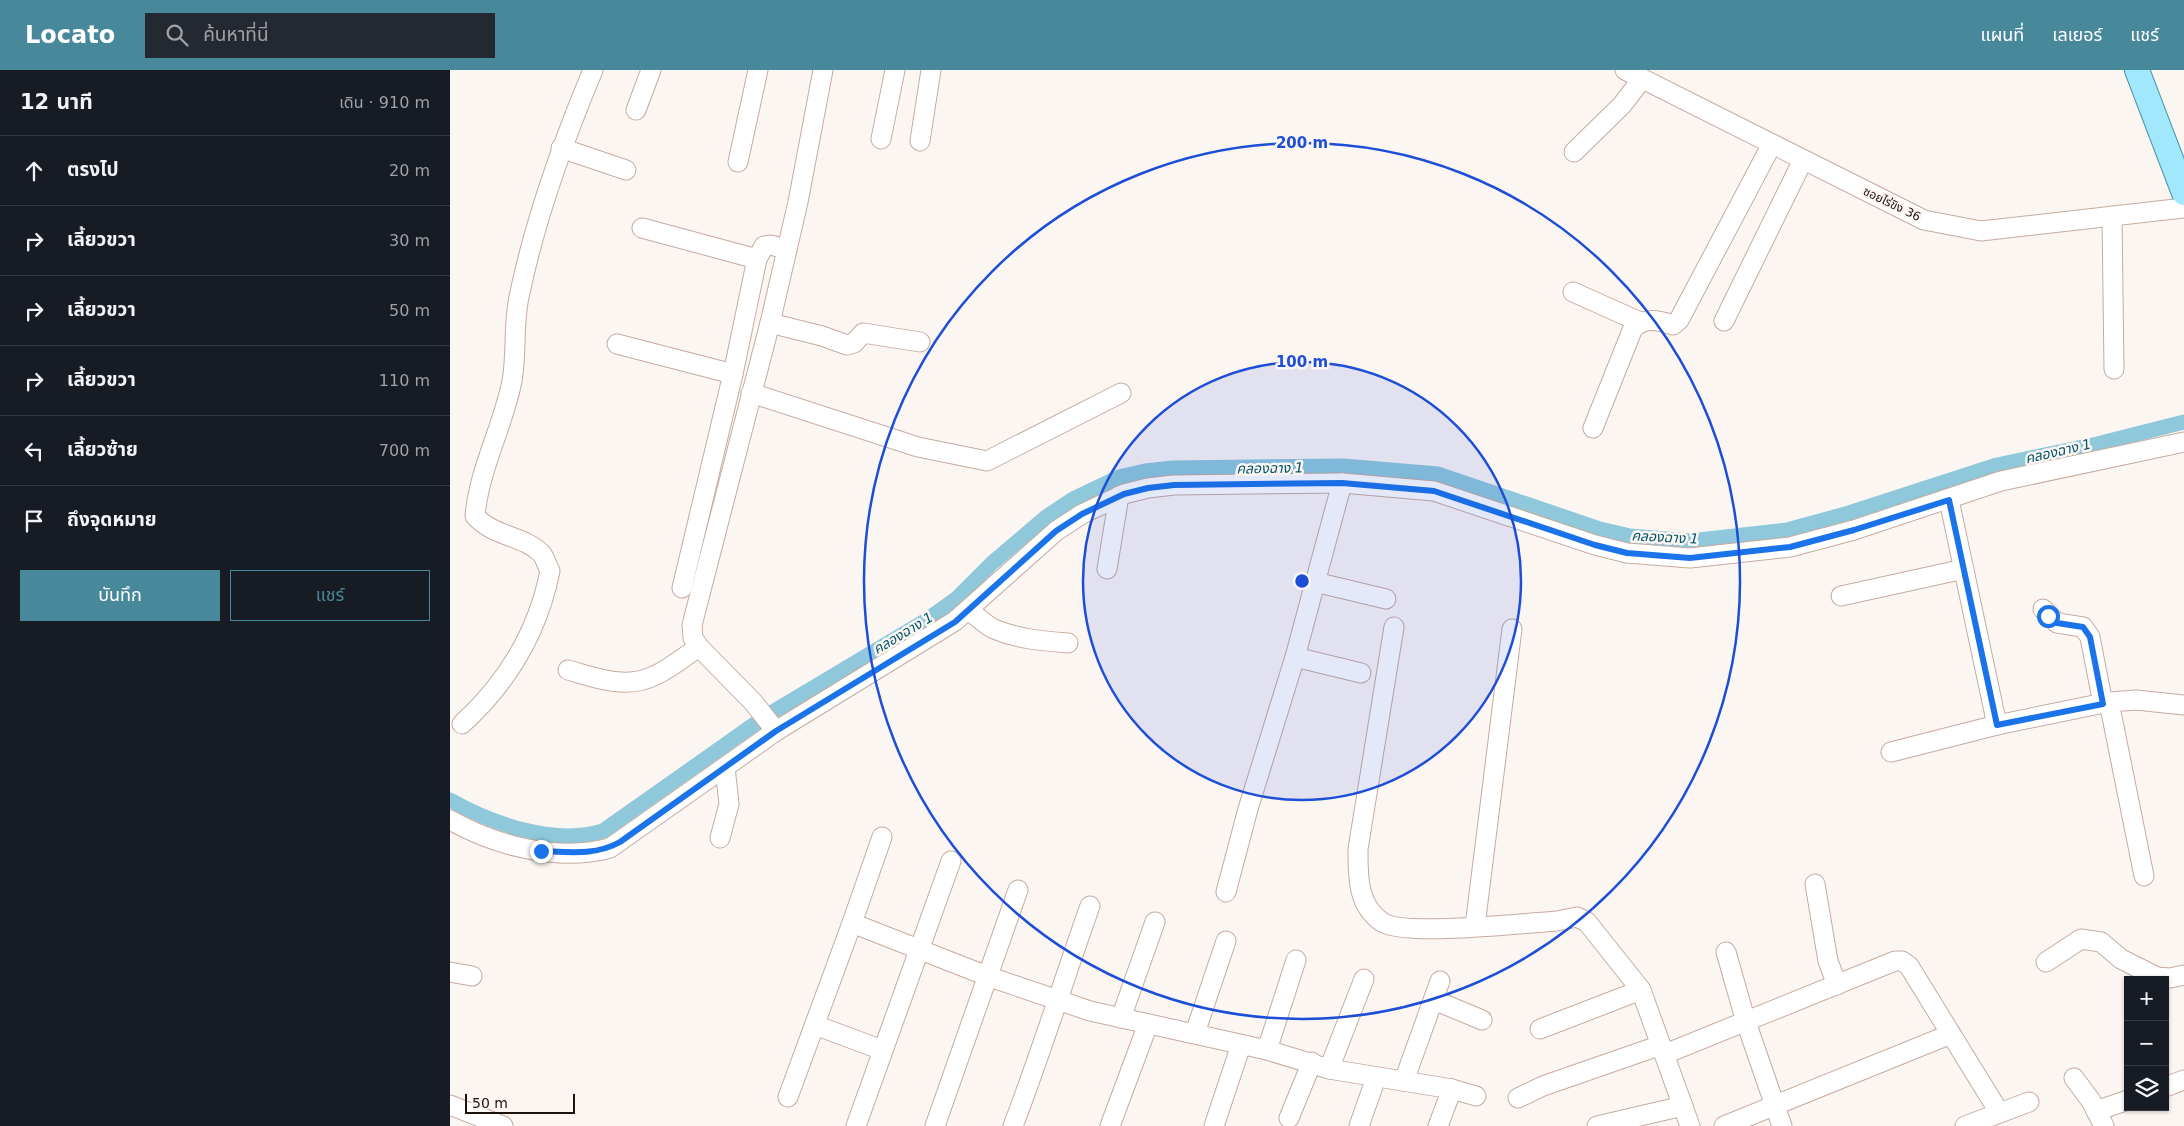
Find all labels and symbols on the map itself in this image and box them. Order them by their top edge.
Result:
text: 200 m [1276,134,1328,152]
street label: ซอยไร่ขิง 36 [1861,184,1923,224]
text: 100 m [1276,353,1328,371]
water label: คลองฉาง 1 [2023,436,2093,466]
water label: คลองฉาง 1 [1236,459,1304,477]
water label: คลองฉาง 1 [1631,527,1699,547]
centre of rings [1293,572,1311,590]
route start [2037,605,2060,628]
water label: คลองฉาง 1 [870,609,936,657]
route end [530,840,553,863]
scale bar [465,1091,575,1114]

